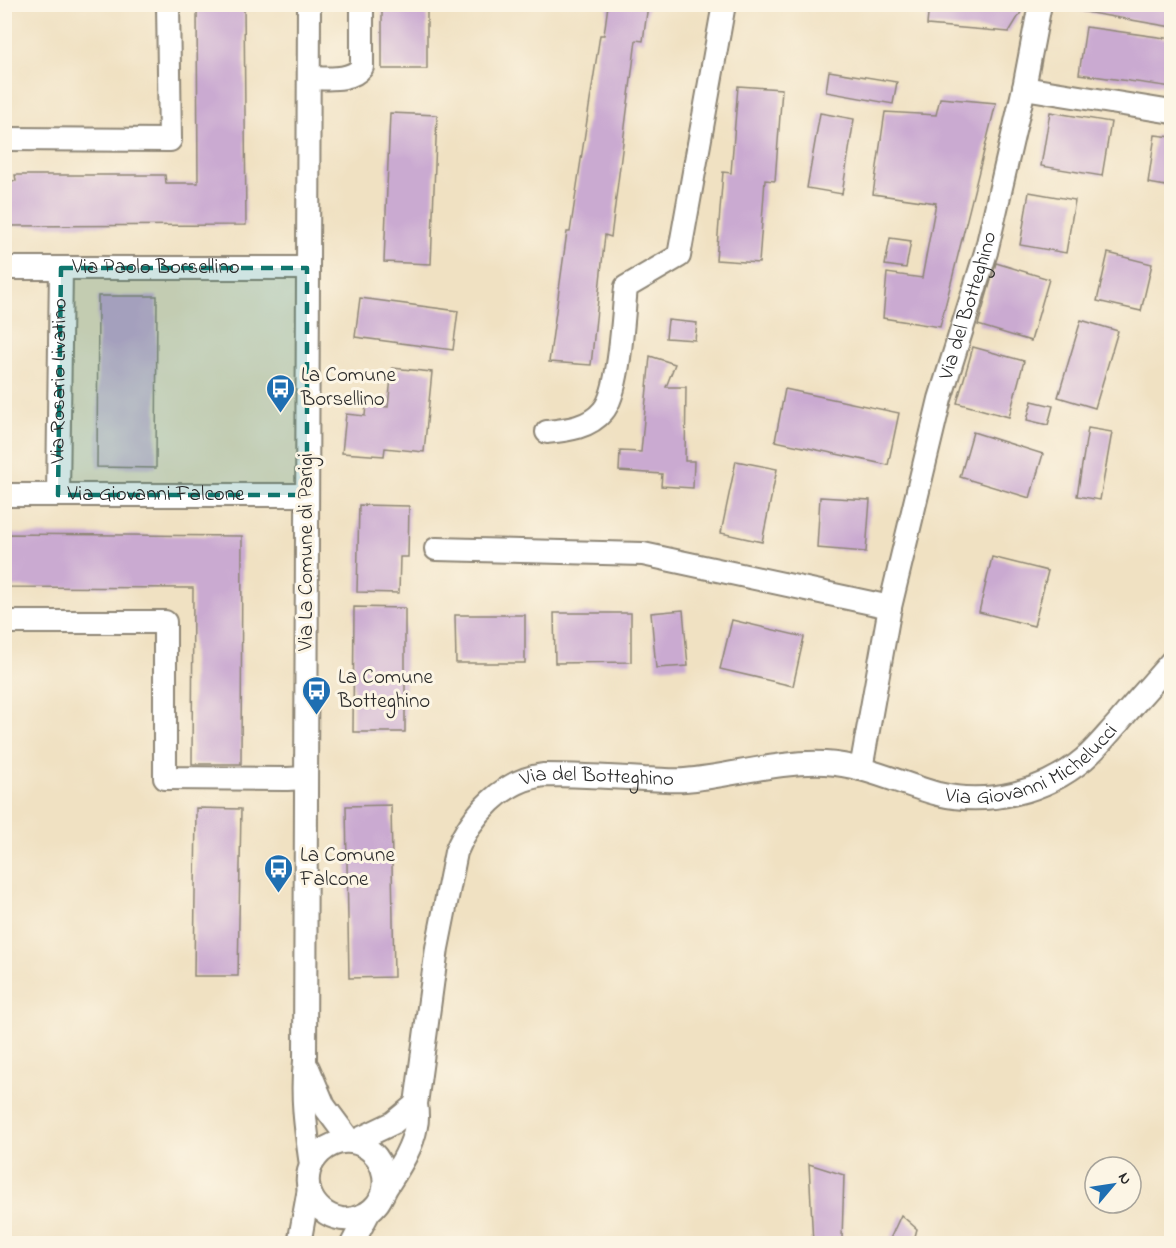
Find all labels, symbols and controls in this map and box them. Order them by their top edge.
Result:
street label: Via del Botteghino [932,229,1005,385]
street label: Via Paolo Borsellino [71,253,240,283]
street label: Via Rosario Livatino [43,298,76,465]
place label: La Comune Borsellino [300,361,396,415]
bus stop icon: La Comune Borsellino [264,372,296,414]
street label: Via La Comune di Parigi [292,453,324,652]
street label: Via Giovanni Falcone [67,480,245,510]
place label: La Comune Botteghino [337,663,433,719]
bus stop icon: La Comune Botteghino [301,674,333,716]
street label: Via Giovanni Michelucci [942,717,1125,813]
street label: Via del Botteghino [515,760,675,796]
place label: La Comune Falcone [299,841,395,895]
bus stop icon: La Comune Falcone [263,852,295,894]
north arrow [1083,1155,1143,1215]
text: N [1111,1168,1138,1189]

